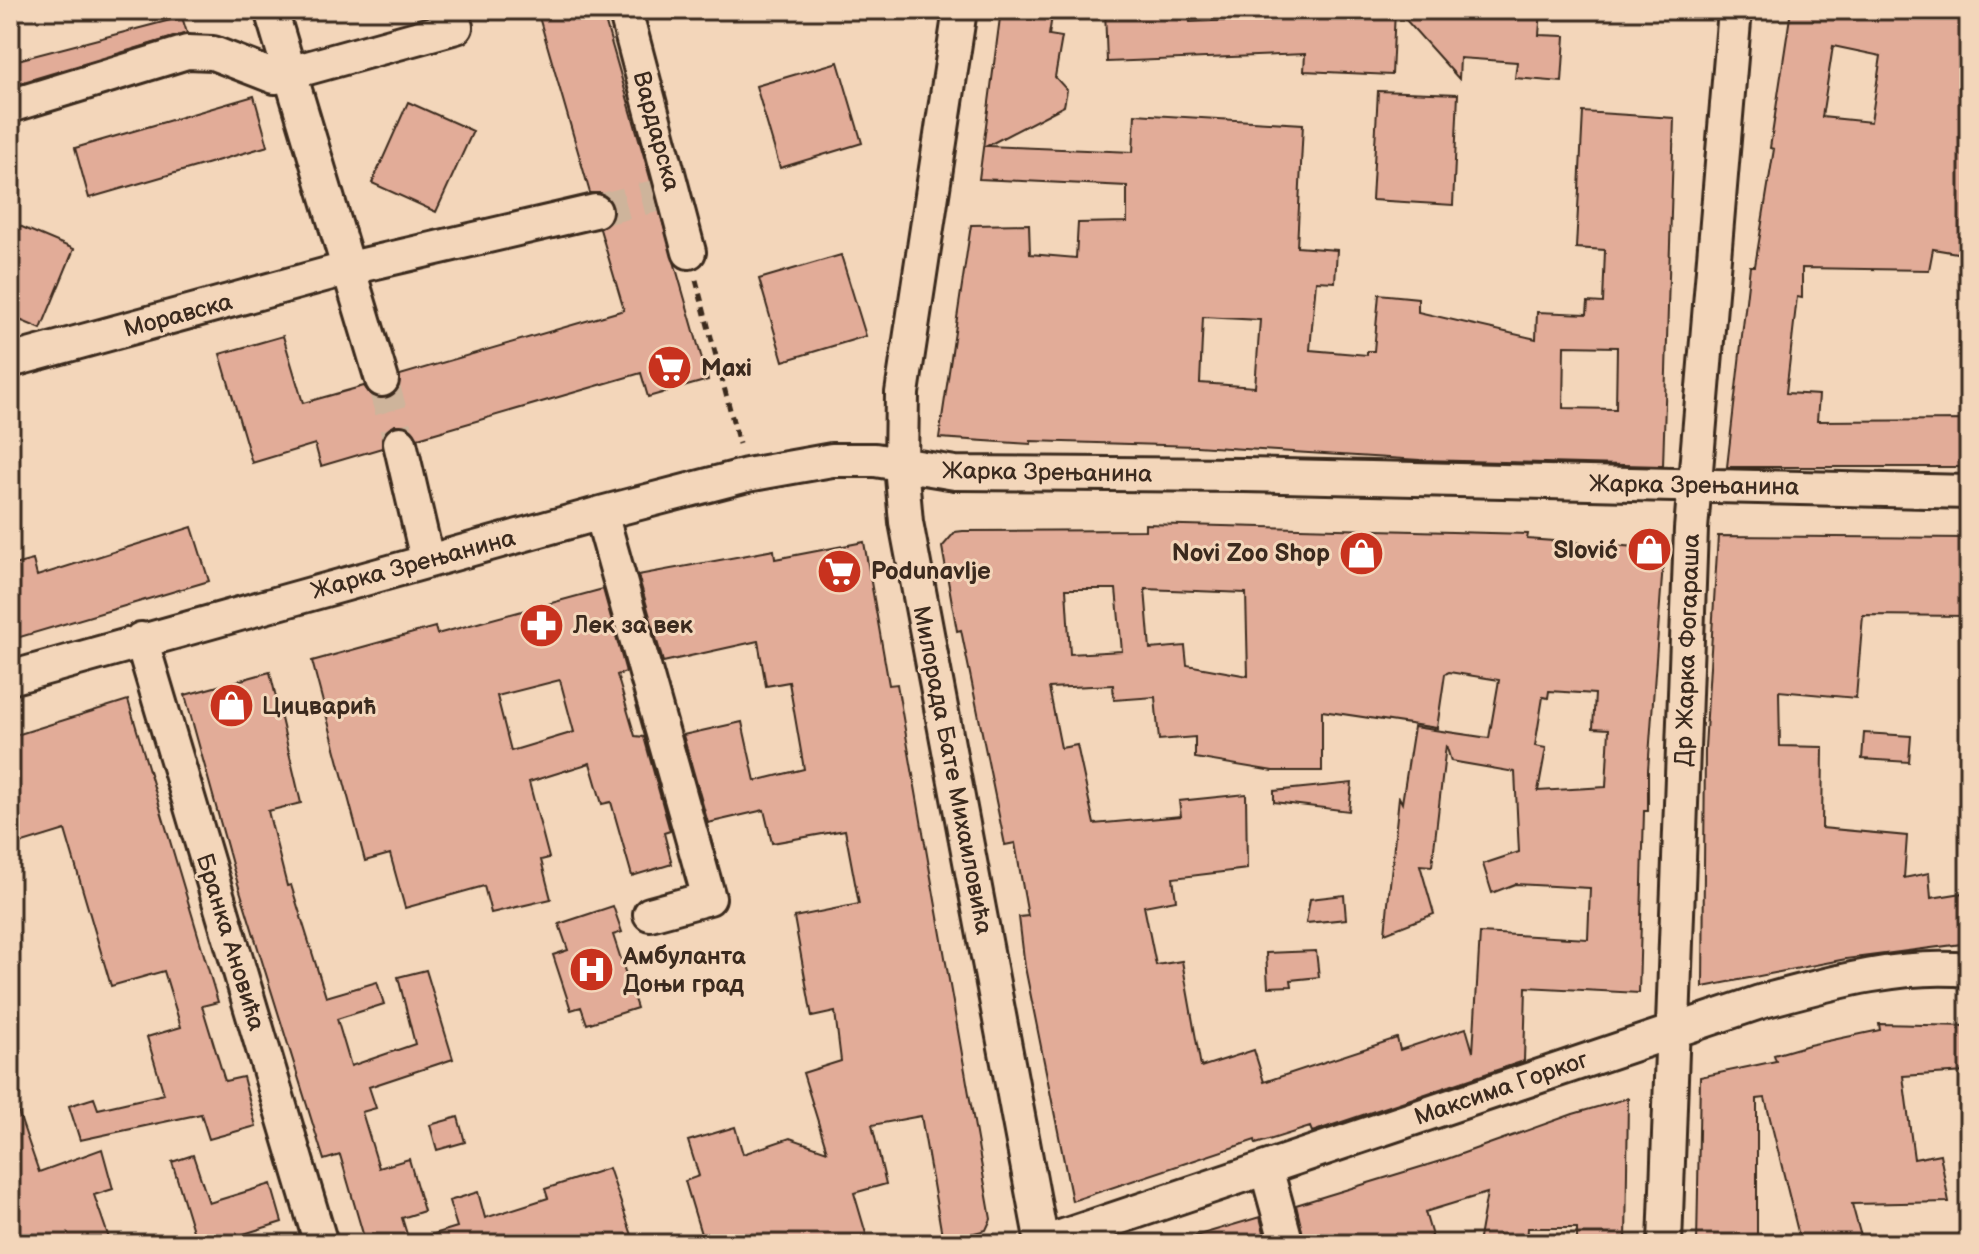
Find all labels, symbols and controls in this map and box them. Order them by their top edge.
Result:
street label: Вардарска [627,68,686,194]
street label: Моравска [121,287,236,344]
supermarket icon: Maxi [646,344,694,392]
place label: Maxi [701,354,752,383]
street label: Жарка Зрењанина [941,456,1152,489]
street label: Жарка Зрењанина [1588,469,1799,502]
street label: Жарка Зрењанина [308,523,519,606]
shop icon: Slović [1625,526,1673,574]
shop icon: Novi Zoo Shop [1337,529,1385,577]
street label: Др Жарка Фогараша [1669,533,1706,767]
place label: Slović [1553,536,1618,565]
place label: Novi Zoo Shop [1172,539,1330,568]
supermarket icon: Podunavlje [816,547,864,595]
place label: Podunavlje [871,557,991,586]
pharmacy icon: Лек за век [518,601,566,649]
street label: Милорада Бате Михаиловића [906,603,999,937]
place label: Лек за век [572,611,694,640]
shop icon: Цицварић [207,682,255,730]
place label: Цицварић [262,692,376,721]
street label: Бранка Ановића [190,850,271,1034]
place label: Амбуланта Доњи град [622,942,747,999]
hospital icon: Амбуланта Доњи град [568,946,616,994]
street label: Максима Горког [1410,1045,1592,1132]

